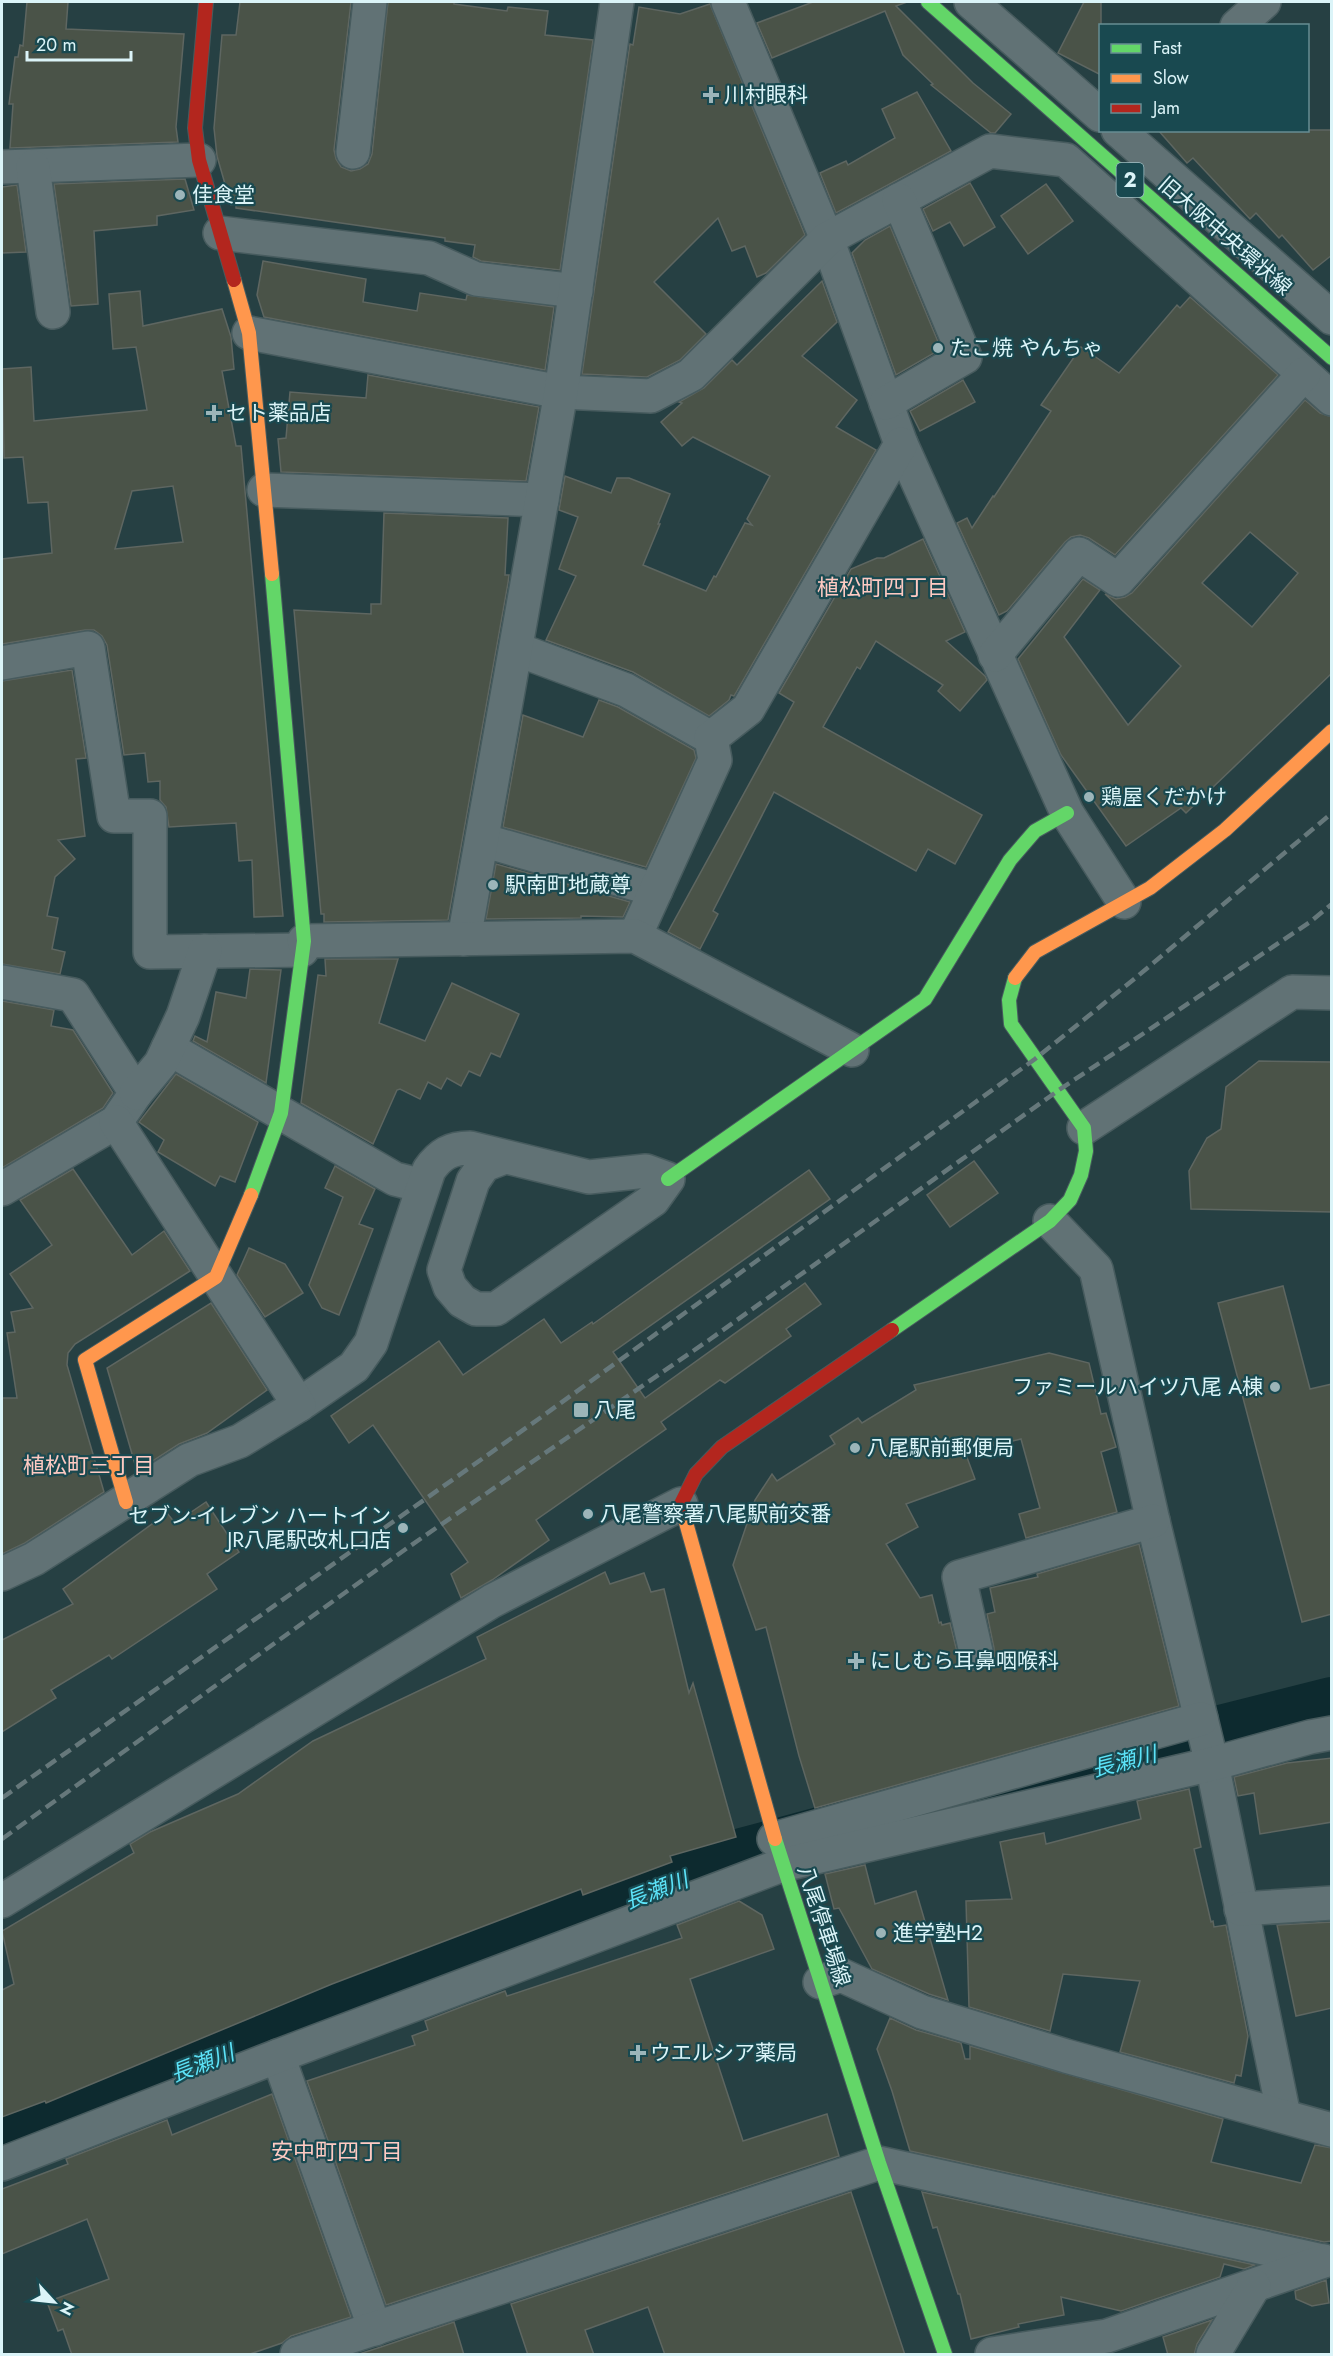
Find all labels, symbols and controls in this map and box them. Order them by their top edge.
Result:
scale bar [27,24,130,62]
legend [1099,24,1309,132]
text: 20 m [36,32,76,58]
text: Fast [1153,35,1182,61]
text: Slow [1153,65,1190,91]
place label: 川村眼科 [724,80,808,110]
marker: 川村眼科 [702,86,720,104]
text: Jam [1151,95,1180,121]
road number: 2 [1116,163,1144,197]
street label: 旧大阪中央環状線 [1152,170,1298,302]
place label: 佳食堂 [192,180,255,210]
marker: 佳食堂 [173,188,187,202]
place label: たこ焼 やんちゃ [950,333,1103,363]
marker: たこ焼 やんちゃ [931,341,945,355]
place label: セト薬品店 [226,398,331,428]
marker: セト薬品店 [207,406,221,420]
district label: 植松町四丁目 [817,571,949,603]
place label: 鶏屋くだかけ [1101,782,1227,812]
marker: 鶏屋くだかけ [1082,790,1096,804]
place label: 駅南町地蔵尊 [505,870,631,900]
marker: 駅南町地蔵尊 [486,878,500,892]
place label: ファミールハイツ八尾 A棟 [1012,1372,1263,1402]
marker: ファミールハイツ八尾 A棟 [1268,1380,1282,1394]
place label: 八尾 [594,1395,636,1425]
marker: 八尾 [572,1401,590,1419]
place label: 八尾駅前郵便局 [867,1433,1014,1463]
marker: 八尾駅前郵便局 [848,1441,862,1455]
district label: 植松町三丁目 [23,1449,155,1481]
place label: 八尾警察署八尾駅前交番 [600,1499,831,1529]
place label: セブン-イレブン ハートイン JR八尾駅改札口店 [128,1501,391,1555]
marker: 八尾警察署八尾駅前交番 [581,1507,595,1521]
marker: セブン-イレブン ハートイン JR八尾駅改札口店 [396,1521,410,1535]
place label: にしむら耳鼻咽喉科 [870,1646,1059,1676]
marker: にしむら耳鼻咽喉科 [847,1652,865,1670]
water label: 長瀬川 [1088,1737,1162,1785]
street label: 八尾停車場線 [790,1861,858,1991]
water label: 長瀬川 [619,1863,694,1917]
place label: 進学塾H2 [893,1918,983,1948]
marker: 進学塾H2 [874,1926,888,1940]
water label: 長瀬川 [165,2036,240,2090]
place label: ウエルシア薬局 [650,2038,797,2068]
marker: ウエルシア薬局 [631,2046,645,2060]
district label: 安中町四丁目 [271,2135,403,2167]
north arrow [24,2272,84,2332]
text: N [54,2298,80,2319]

